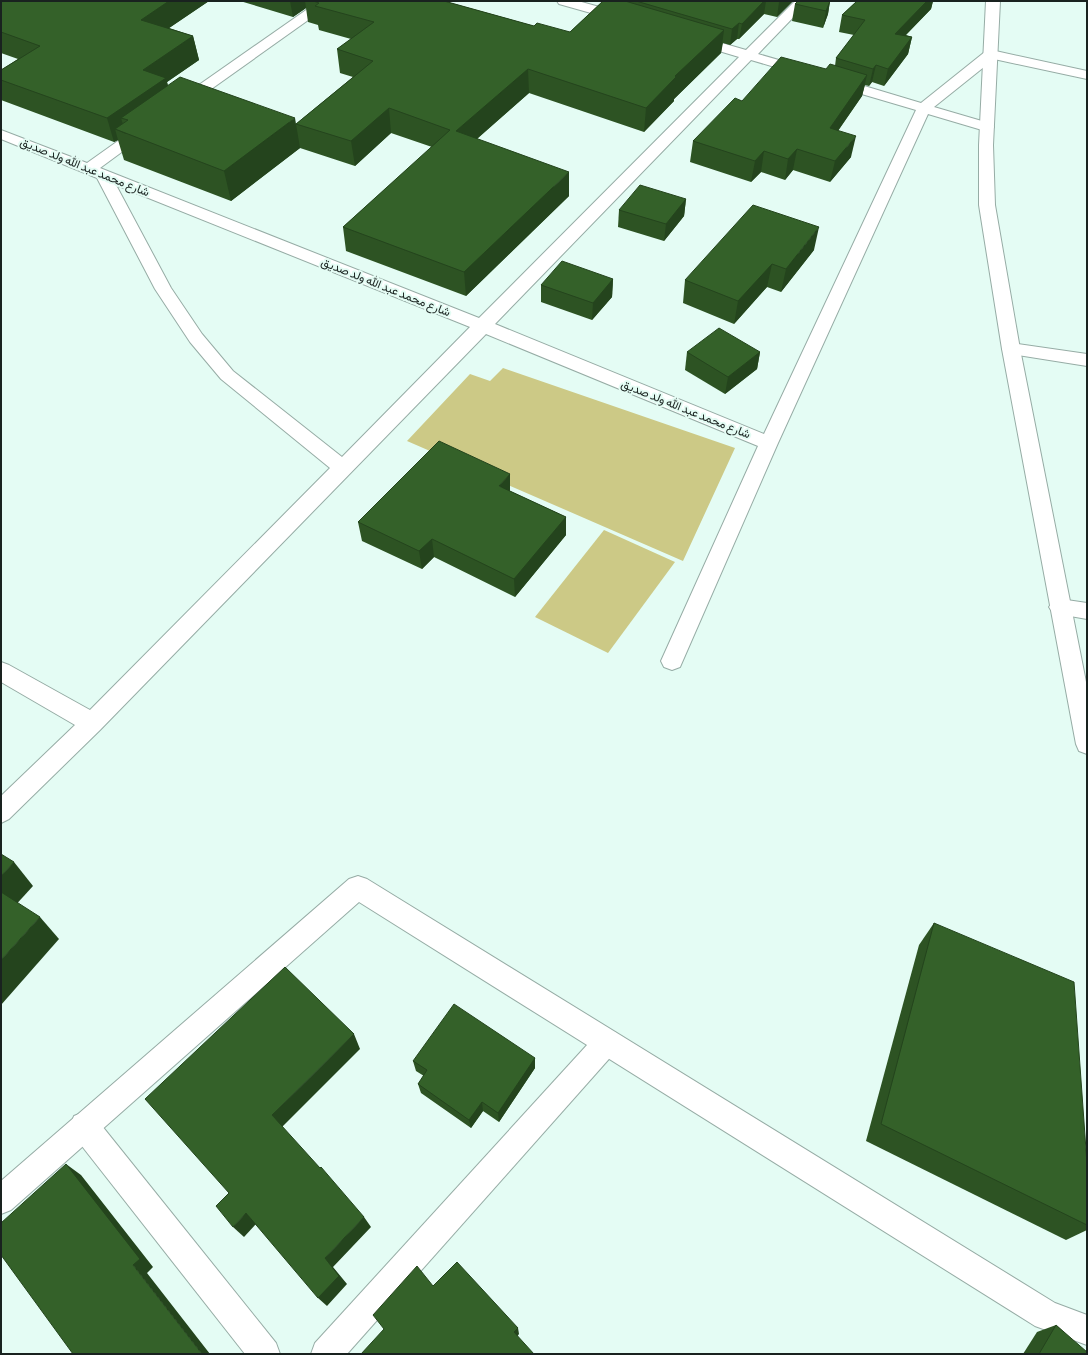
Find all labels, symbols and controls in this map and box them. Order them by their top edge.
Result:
street label: شارع محمد عبد الله ولد صديق [17,135,152,201]
street label: شارع محمد عبد الله ولد صديق [318,255,453,321]
street label: شارع محمد عبد الله ولد صديق [618,377,753,443]

